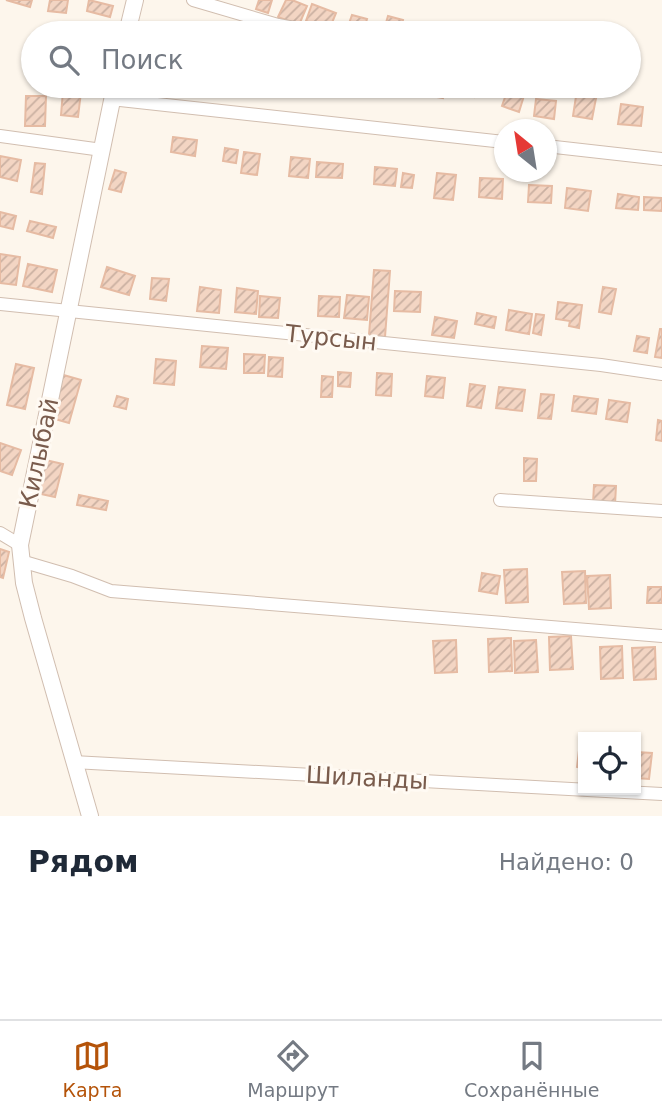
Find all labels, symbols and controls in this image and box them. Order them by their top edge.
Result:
search box [21,21,641,98]
icon: search [45,41,83,79]
text: Поиск [101,45,183,75]
north arrow [494,119,557,182]
street label: Турсын [283,319,378,357]
street label: Килыбай [14,395,64,511]
map controls [578,732,641,795]
button: locate [578,732,641,795]
street label: Шиланды [305,761,429,795]
text: Рядом [28,844,139,879]
text: Найдено: 0 [499,849,634,875]
tab: Карта [62,1037,122,1101]
tab: Маршрут [247,1037,339,1101]
tab: Сохранённые [464,1037,600,1101]

